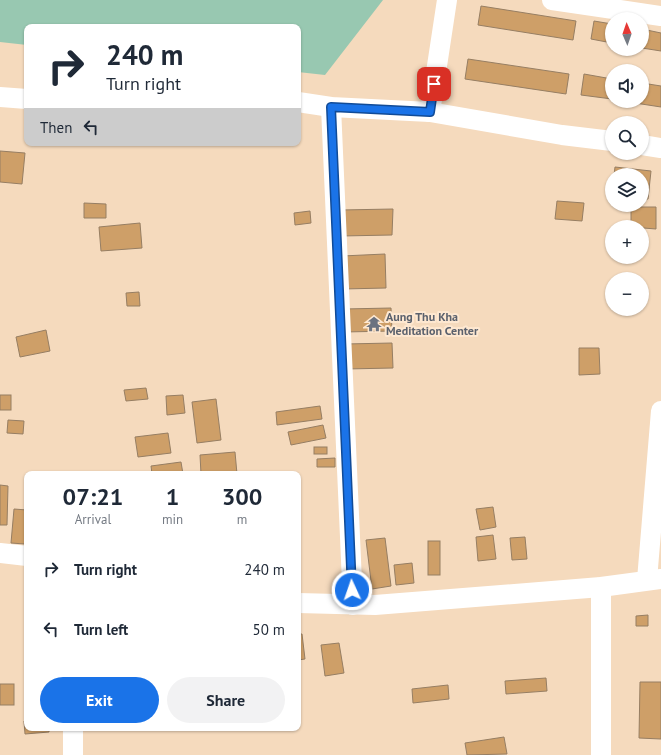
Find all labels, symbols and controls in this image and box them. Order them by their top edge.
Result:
north arrow [605,12,649,56]
map controls [605,12,649,316]
text: 240 m [106,36,183,73]
icon: right [40,40,92,92]
button: sound [605,64,649,108]
pin [417,67,451,101]
text: Turn right [106,72,181,95]
icon: arrive [423,73,445,95]
icon: left [80,116,102,138]
button: search [605,116,649,160]
text: Then [40,118,72,137]
button: layers [605,168,649,212]
button: + [605,220,649,264]
button: − [605,272,649,316]
place label: Aung Thu Kha Meditation Center [386,309,479,338]
temple icon: Aung Thu Kha Meditation Center [365,315,383,333]
text: 07:21 [63,481,123,512]
text: 1 [166,481,179,512]
text: 300 [222,481,262,512]
text: Arrival [75,511,111,528]
text: min [162,511,183,528]
text: m [237,511,247,528]
icon: right [40,558,62,580]
text: Turn right [74,560,137,579]
text: 240 m [244,560,285,579]
position arrow [331,569,373,611]
icon: left [40,618,62,640]
text: Turn left [74,620,128,639]
text: 50 m [252,620,285,639]
button: Exit [40,677,159,723]
button: Share [167,677,285,723]

